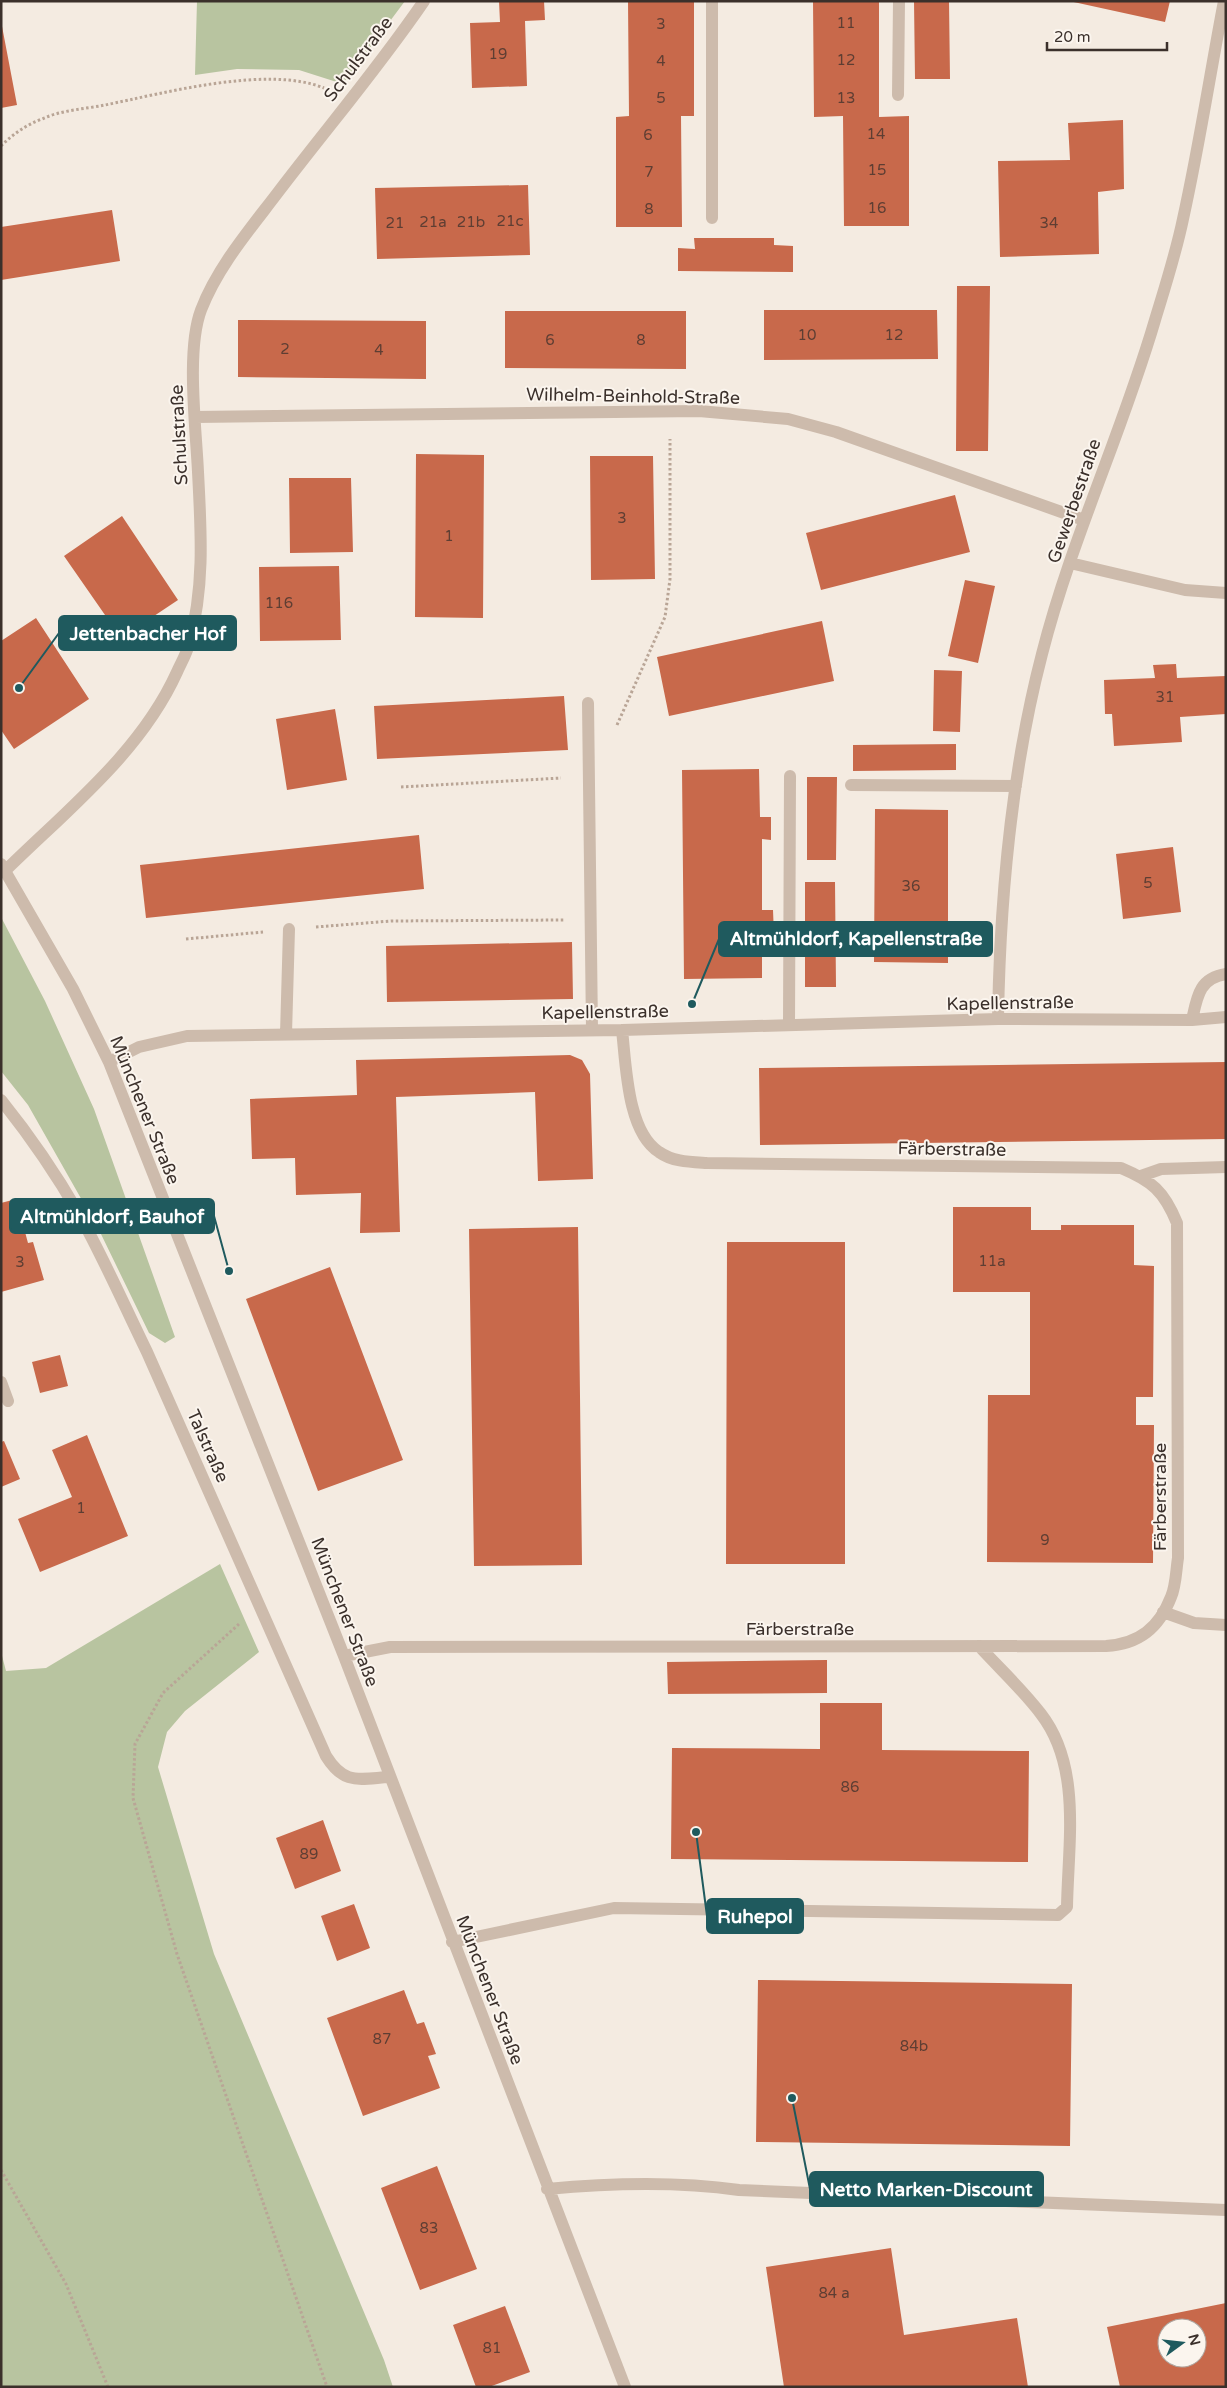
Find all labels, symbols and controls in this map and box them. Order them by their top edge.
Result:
street label: Schulstraße [319,12,397,106]
house number: 11 [837,14,855,32]
house number: 3 [656,15,666,33]
scale bar [1047,20,1167,52]
text: 20 m [1054,28,1091,46]
house number: 19 [489,45,507,63]
house number: 12 [837,51,855,69]
house number: 4 [656,52,666,70]
house number: 5 [656,89,666,107]
house number: 13 [837,89,855,107]
house number: 14 [867,125,885,143]
house number: 6 [643,126,653,144]
house number: 15 [868,161,886,179]
house number: 7 [644,163,654,181]
house number: 16 [868,199,886,217]
house number: 8 [644,200,654,218]
house number: 21c [497,212,523,230]
house number: 21a [419,213,447,231]
house number: 21b [457,213,485,231]
house number: 21 [386,214,404,232]
house number: 34 [1040,214,1058,232]
house number: 10 [798,326,816,344]
house number: 12 [885,326,903,344]
house number: 6 [545,331,555,349]
house number: 8 [636,331,646,349]
house number: 2 [280,340,290,358]
house number: 4 [374,341,384,359]
street label: Wilhelm-Beinhold-Straße [526,383,740,409]
street label: Schulstraße [165,384,193,486]
street label: Gewerbestraße [1042,436,1106,566]
house number: 3 [617,509,627,527]
house number: 1 [444,527,454,545]
house number: 116 [265,594,293,612]
callout: Jettenbacher Hof [59,616,236,650]
text: Jettenbacher Hof [69,623,227,645]
house number: 31 [1156,688,1174,706]
house number: 5 [1143,874,1153,892]
house number: 36 [902,877,920,895]
callout: Altmühldorf, Kapellenstraße [719,922,992,956]
text: Altmühldorf, Kapellenstraße [729,928,983,951]
street label: Kapellenstraße [946,991,1074,1015]
street label: Kapellenstraße [541,1000,669,1024]
street label: Münchener Straße [105,1033,185,1187]
street label: Färberstraße [898,1137,1006,1161]
callout: Altmühldorf, Bauhof [10,1199,214,1233]
text: Altmühldorf, Bauhof [20,1206,205,1228]
house number: 11a [978,1252,1006,1270]
house number: 3 [15,1253,25,1271]
street label: Talstraße [182,1406,234,1486]
street label: Färberstraße [1149,1443,1171,1551]
house number: 1 [76,1499,86,1517]
house number: 9 [1040,1531,1050,1549]
street label: Münchener Straße [306,1534,384,1690]
street label: Färberstraße [746,1618,854,1640]
house number: 86 [841,1778,859,1796]
house number: 89 [300,1845,318,1863]
callout: Ruhepol [707,1899,803,1933]
text: Ruhepol [717,1906,793,1929]
street label: Münchener Straße [451,1912,529,2068]
house number: 87 [373,2030,391,2048]
house number: 84b [900,2037,928,2055]
callout: Netto Marken-Discount [810,2172,1043,2206]
text: Netto Marken-Discount [820,2179,1033,2201]
house number: 83 [420,2219,438,2237]
house number: 84 a [818,2284,850,2302]
north arrow [1157,2318,1207,2368]
text: N [1184,2332,1204,2347]
house number: 81 [483,2339,501,2357]

